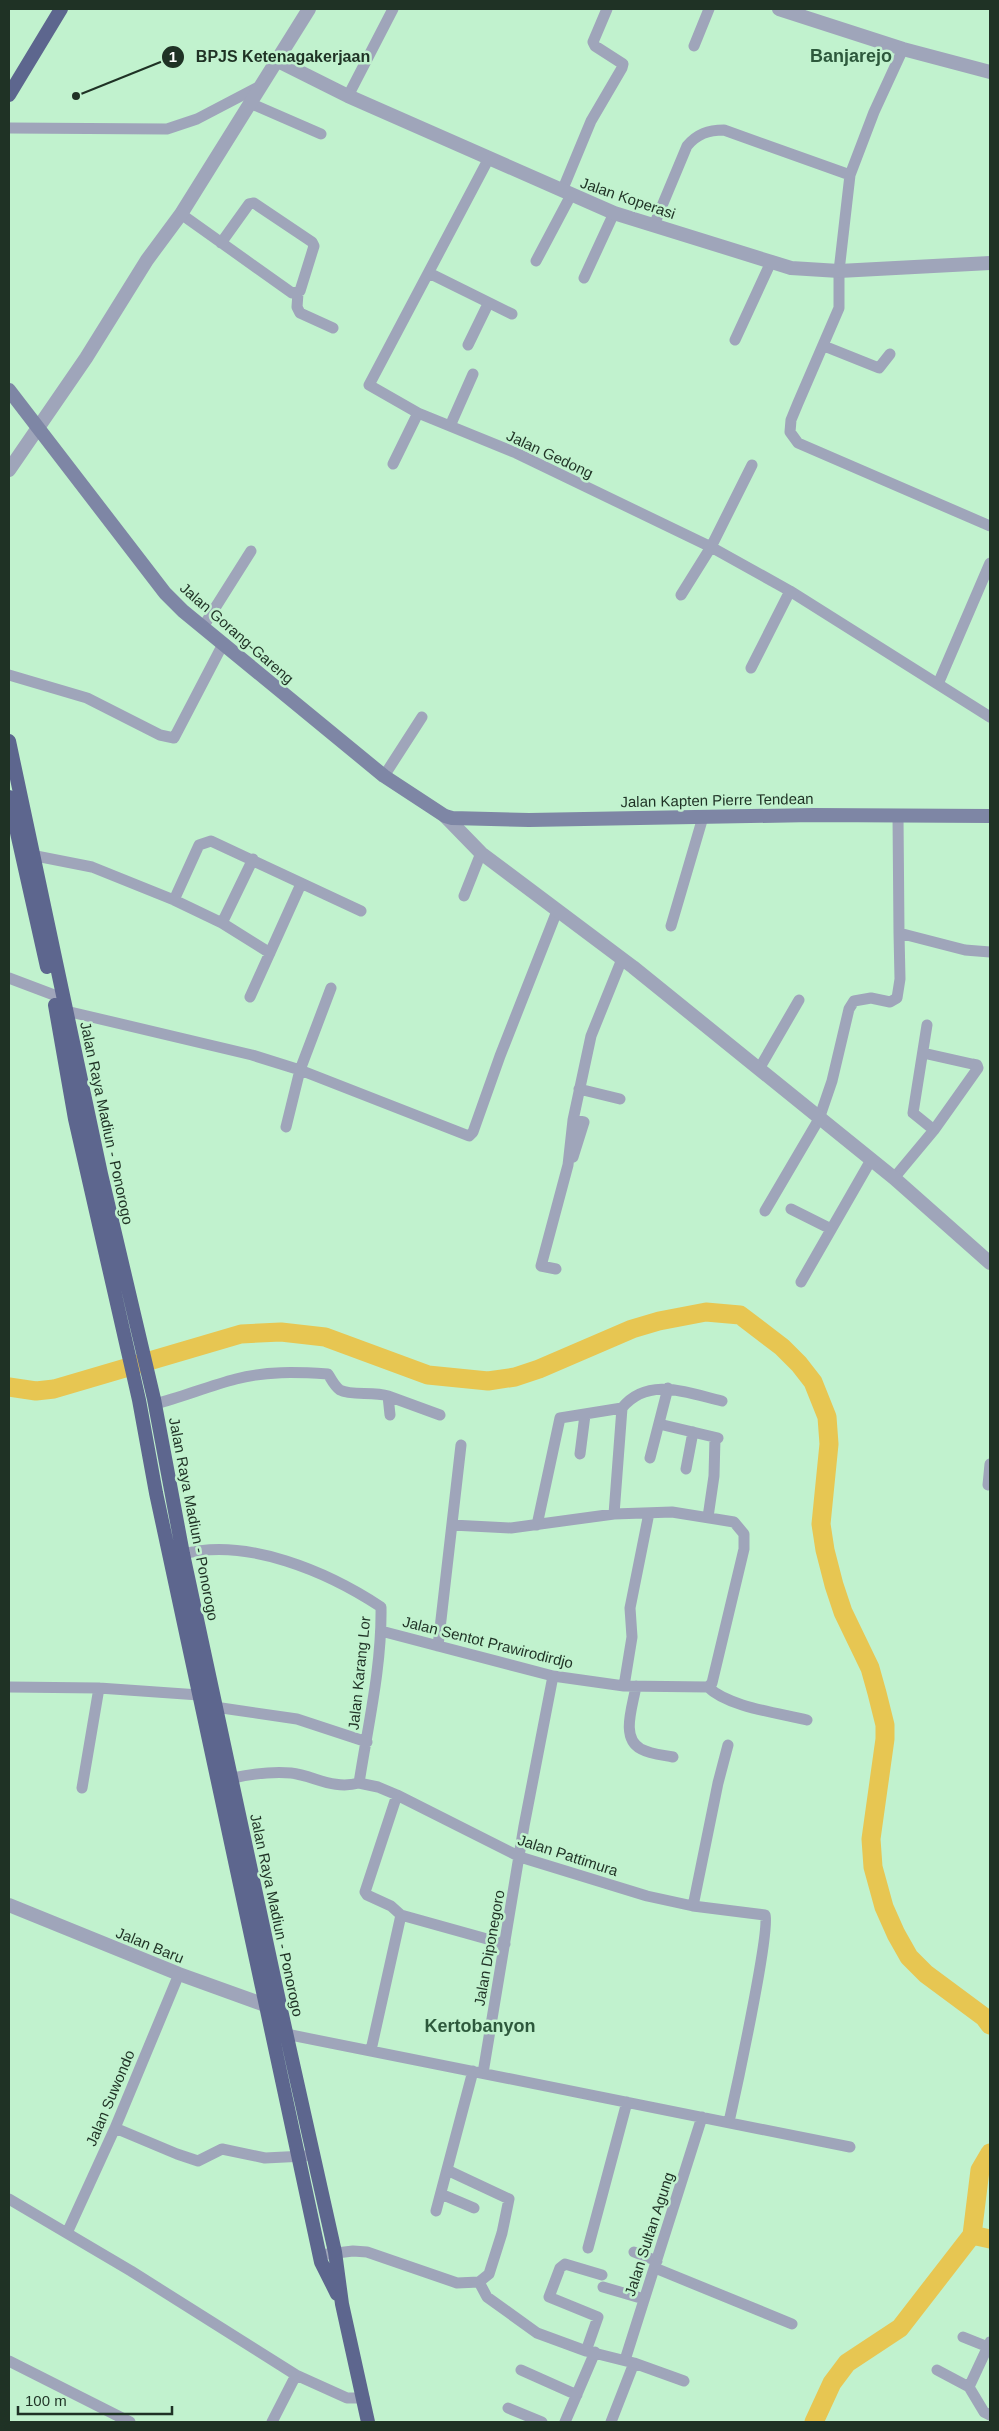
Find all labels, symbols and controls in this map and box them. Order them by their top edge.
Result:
callout: BPJS Ketenagakerjaan [161,41,380,72]
district label: Banjarejo [810,46,892,66]
text: 1 [169,48,177,65]
text: BPJS Ketenagakerjaan [196,48,370,65]
street label: Jalan Koperasi [578,174,678,222]
street label: Jalan Gedong [504,427,596,481]
street label: Jalan Gorang-Gareng [177,579,297,687]
street label: Jalan Kapten Pierre Tendean [620,790,814,810]
street label: Jalan Raya Madiun - Ponorogo [77,1020,137,1226]
street label: Jalan Raya Madiun - Ponorogo [166,1416,222,1622]
street label: Jalan Sentot Prawirodirdjo [401,1613,575,1671]
street label: Jalan Karang Lor [345,1615,373,1731]
street label: Jalan Raya Madiun - Ponorogo [247,1812,307,2018]
street label: Jalan Pattimura [516,1831,621,1879]
street label: Jalan Diponegoro [470,1889,508,2007]
street label: Jalan Baru [114,1924,186,1966]
district label: Kertobanyon [424,2016,536,2036]
street label: Jalan Suwondo [82,2047,138,2149]
street label: Jalan Sultan Agung [621,2170,677,2298]
scale bar [18,2384,171,2416]
text: 100 m [25,2392,67,2409]

